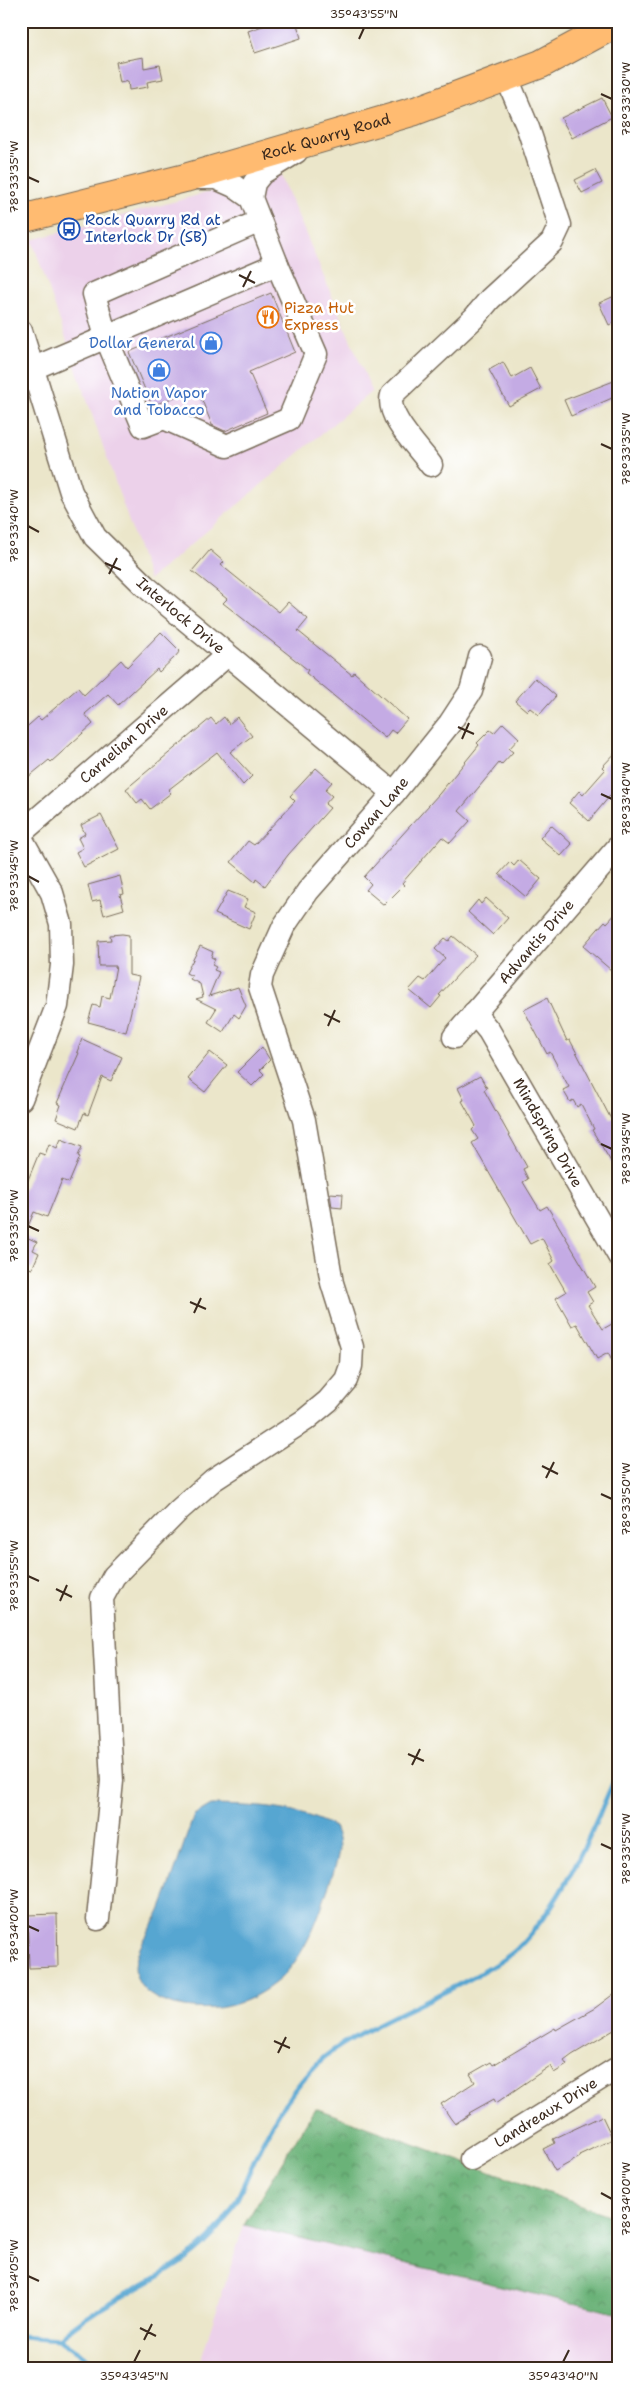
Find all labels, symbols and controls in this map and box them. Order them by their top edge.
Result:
text: 35°43'55"N [330,6,398,22]
text: 78°33'30"W [618,62,634,136]
street label: Rock Quarry Road [259,109,393,165]
text: 78°33'35"W [6,141,22,213]
place label: Rock Quarry Rd at Interlock Dr (SB) [85,210,221,247]
bus stop icon: Rock Quarry Rd at Interlock Dr (SB) [57,217,81,241]
place label: Pizza Hut Express [284,298,354,335]
restaurant icon: Pizza Hut Express [256,305,280,329]
shop icon: Dollar General [199,331,223,355]
place label: Dollar General [89,333,195,353]
shop icon: Nation Vapor and Tobacco [147,358,171,382]
place label: Nation Vapor and Tobacco [111,383,207,420]
text: 78°33'35"W [618,413,634,485]
text: 78°33'40"W [6,489,22,563]
street label: Interlock Drive [132,573,229,658]
street label: Carnelian Drive [75,700,173,788]
text: 78°33'40"W [618,762,634,836]
street label: Cowan Lane [340,773,413,853]
text: 78°33'45"W [6,840,22,912]
street label: Advantis Drive [494,895,579,988]
street label: Mindspring Drive [508,1074,587,1191]
text: 78°33'45"W [618,1113,634,1185]
text: 78°33'50"W [6,1189,22,1263]
text: 78°33'50"W [618,1462,634,1536]
text: 78°33'55"W [6,1540,22,1612]
text: 78°33'55"W [618,1813,634,1885]
text: 78°34'00"W [6,1889,22,1963]
street label: Landreaux Drive [490,2073,601,2152]
text: 78°34'00"W [618,2162,634,2236]
text: 78°34'05"W [6,2239,22,2313]
text: 35°43'45"N [99,2368,169,2384]
text: 35°43'40"N [528,2368,598,2384]

